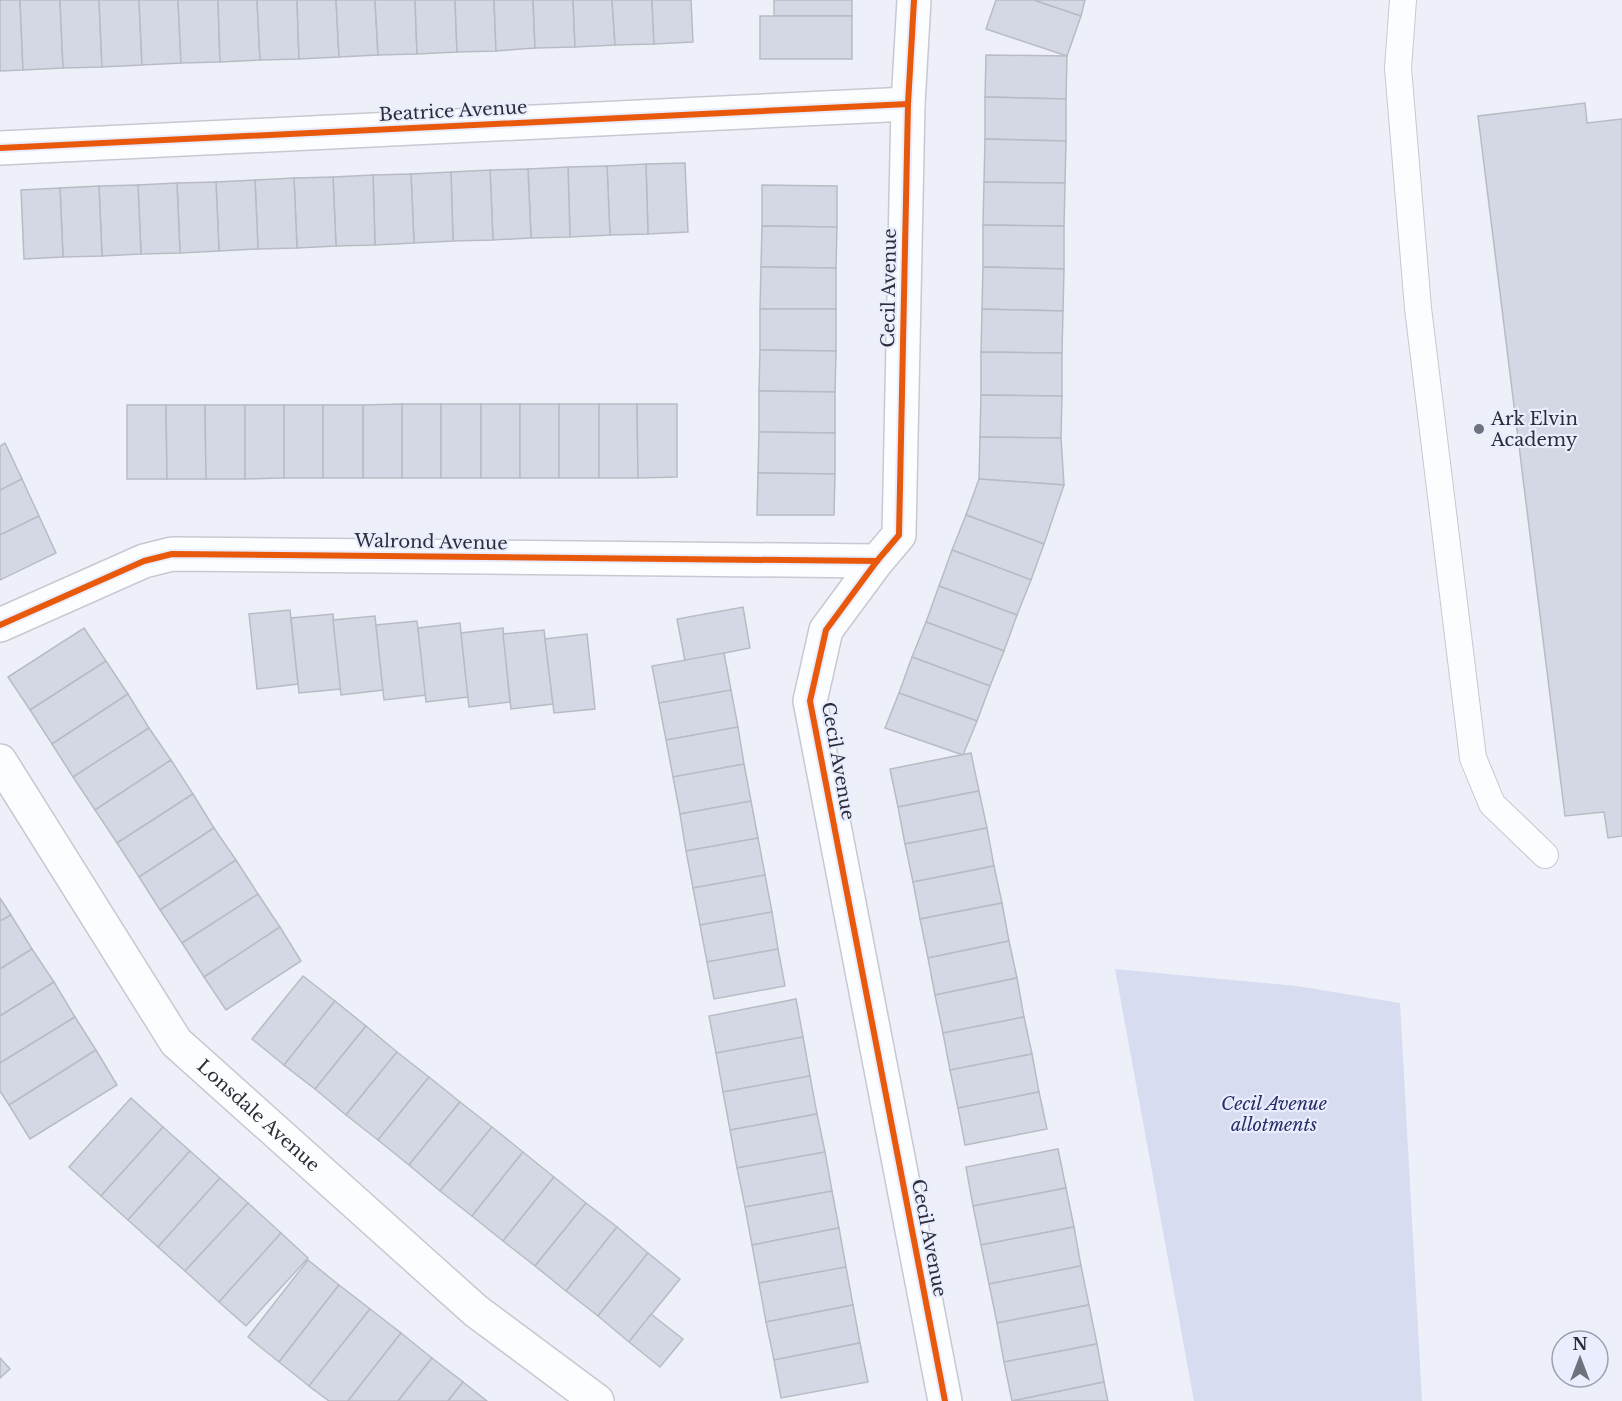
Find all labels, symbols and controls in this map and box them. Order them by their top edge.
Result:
street label: Beatrice Avenue [378,96,528,126]
street label: Cecil Avenue [877,228,901,348]
place label: Ark Elvin Academy [1490,408,1578,451]
marker: Ark Elvin Academy [1472,422,1486,436]
street label: Walrond Avenue [353,530,508,554]
street label: Cecil Avenue [817,700,859,822]
street label: Lonsdale Avenue [192,1055,324,1176]
park label: Cecil Avenue allotments [1221,1093,1327,1136]
street label: Cecil Avenue [907,1177,951,1299]
north arrow [1550,1329,1610,1389]
text: N [1572,1334,1588,1354]

